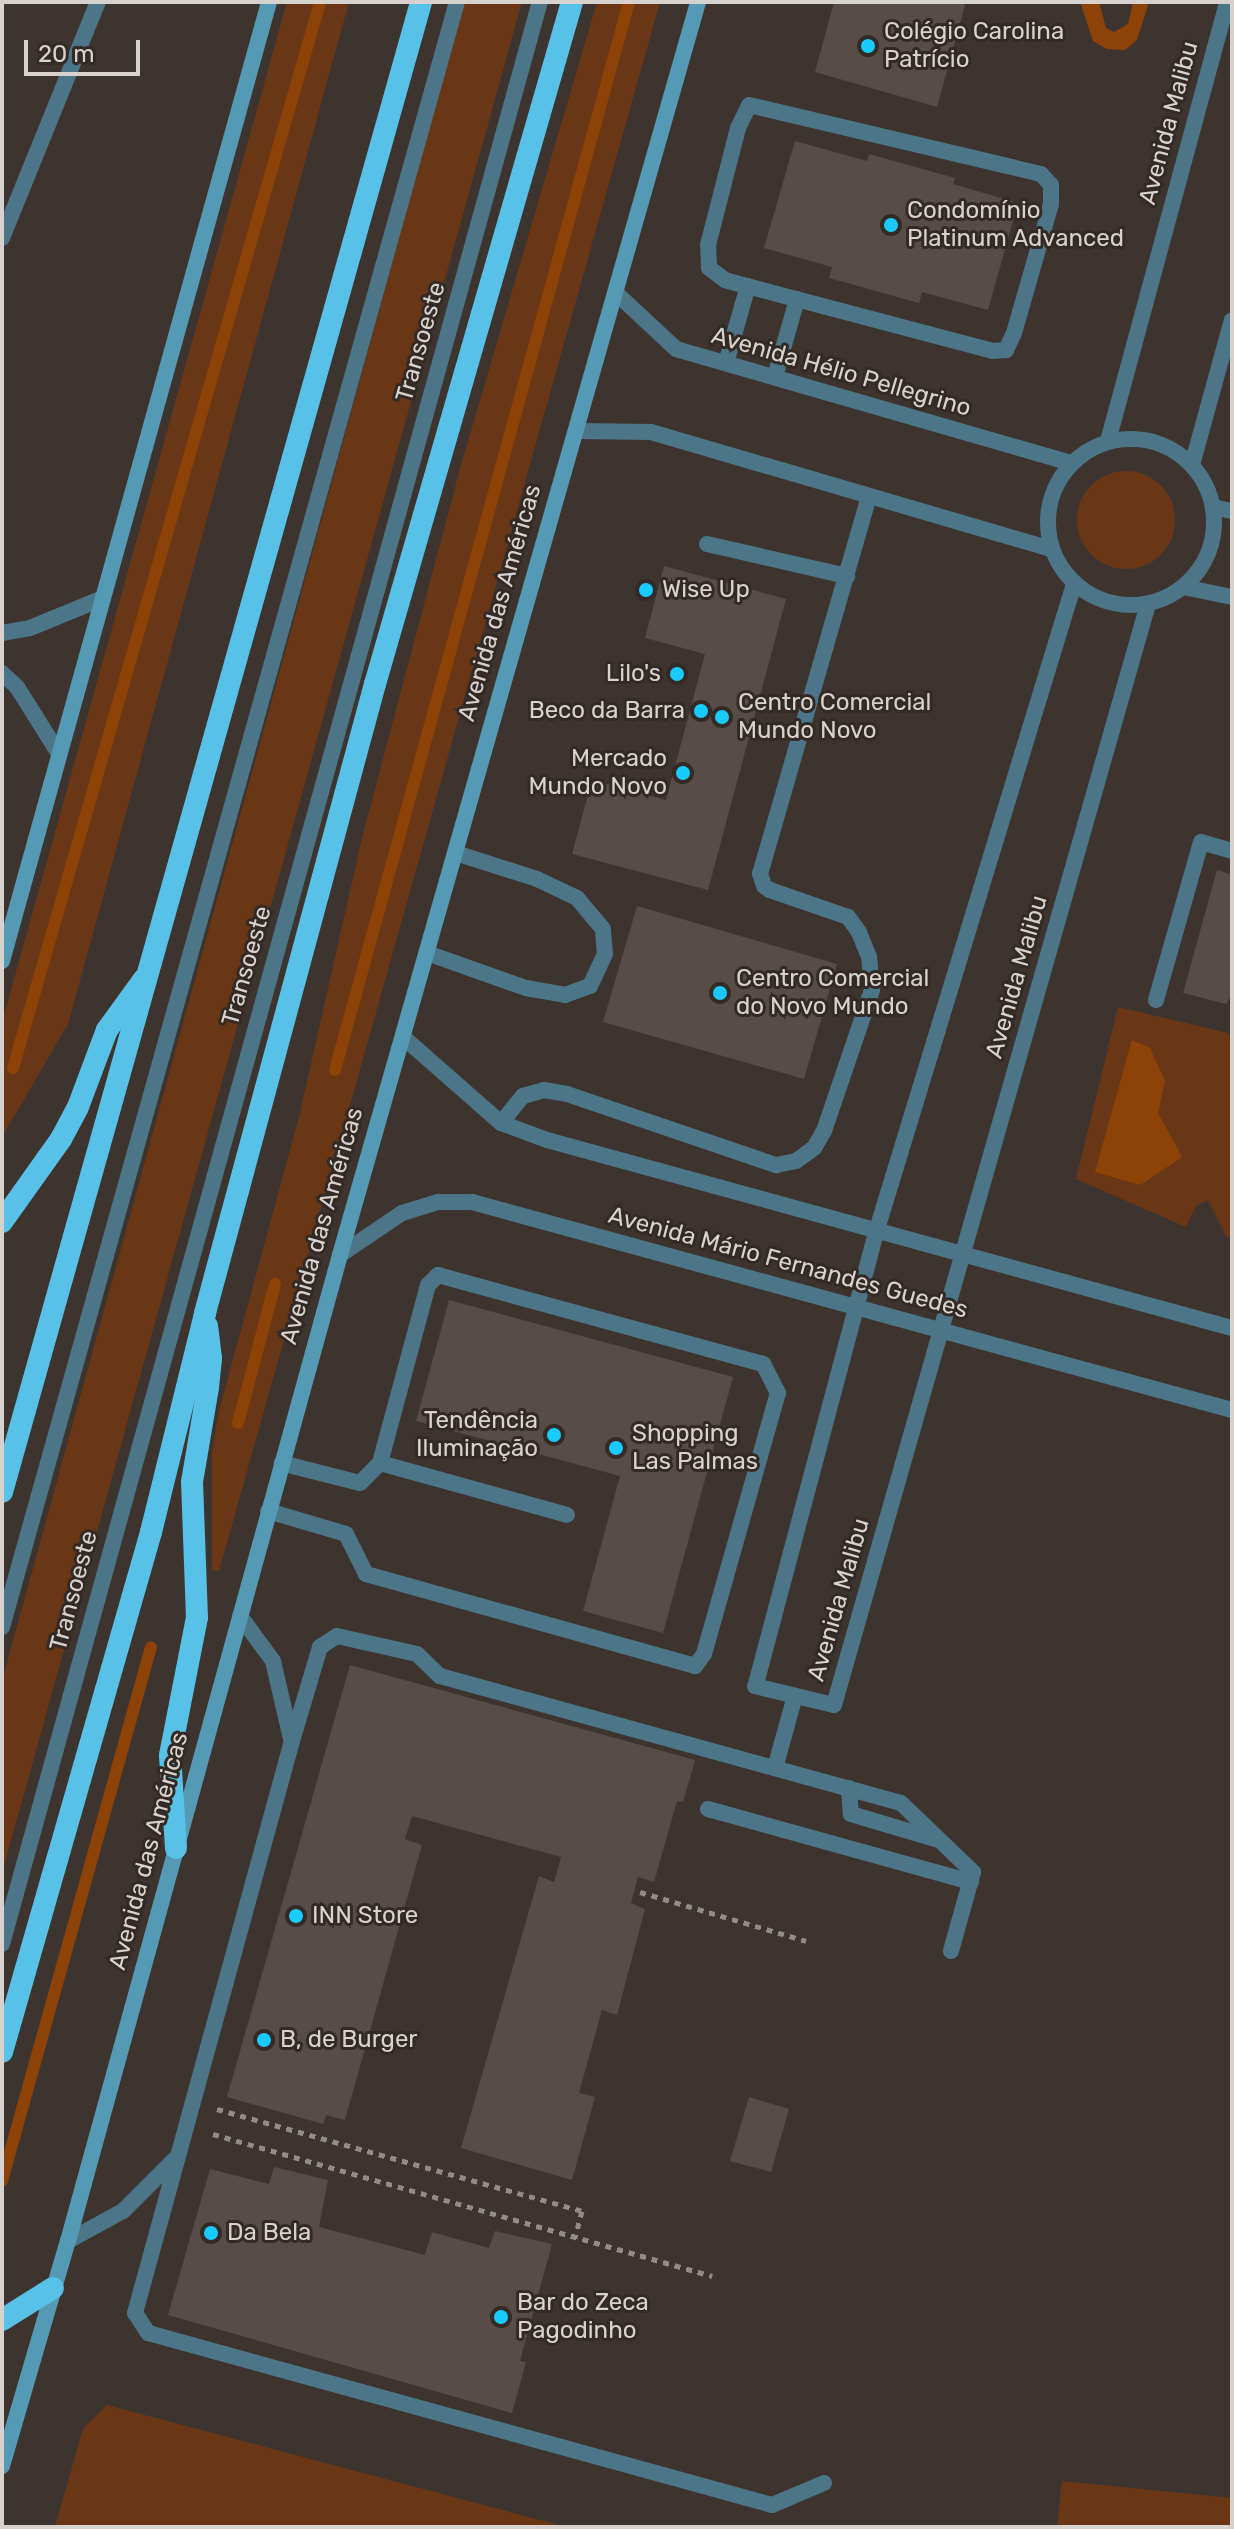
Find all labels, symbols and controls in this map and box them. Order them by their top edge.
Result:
place label: Colégio Carolina Patrício [884,18,1064,74]
scale bar [28,24,144,74]
marker: Colégio Carolina Patrício [859,37,877,55]
street label: Avenida Malibu [1133,38,1205,208]
text: 20 m [38,40,95,68]
place label: Condomínio Platinum Advanced [907,197,1125,253]
marker: Condomínio Platinum Advanced [882,216,900,234]
street label: Transoeste [390,279,452,405]
street label: Avenida Hélio Pellegrino [708,321,974,423]
street label: Avenida das Américas [452,481,548,725]
place label: Wise Up [662,576,750,604]
marker: Wise Up [637,581,655,599]
place label: Lilo's [606,660,661,688]
marker: Lilo's [668,665,686,683]
place label: Centro Comercial Mundo Novo [738,689,931,745]
place label: Beco da Barra [529,697,685,725]
marker: Beco da Barra [692,702,710,720]
marker: Centro Comercial Mundo Novo [713,708,731,726]
place label: Mercado Mundo Novo [528,745,667,801]
marker: Mercado Mundo Novo [674,764,692,782]
street label: Avenida Malibu [980,892,1054,1062]
street label: Transoeste [216,903,278,1029]
place label: Centro Comercial do Novo Mundo [736,965,929,1021]
marker: Centro Comercial do Novo Mundo [711,984,729,1002]
street label: Avenida das Américas [274,1104,370,1348]
street label: Avenida Mário Fernandes Guedes [605,1201,971,1325]
place label: Tendência Iluminação [416,1407,538,1463]
place label: Shopping Las Palmas [632,1420,758,1476]
marker: Tendência Iluminação [545,1426,563,1444]
marker: Shopping Las Palmas [607,1439,625,1457]
street label: Avenida Malibu [802,1515,876,1685]
street label: Transoeste [44,1528,104,1654]
street label: Avenida das Américas [103,1729,195,1973]
place label: INN Store [312,1902,418,1930]
marker: INN Store [287,1907,305,1925]
place label: B, de Burger [280,2026,417,2054]
marker: B, de Burger [255,2031,273,2049]
place label: Da Bela [227,2219,311,2247]
marker: Da Bela [202,2224,220,2242]
place label: Bar do Zeca Pagodinho [517,2289,649,2345]
marker: Bar do Zeca Pagodinho [492,2308,510,2326]

